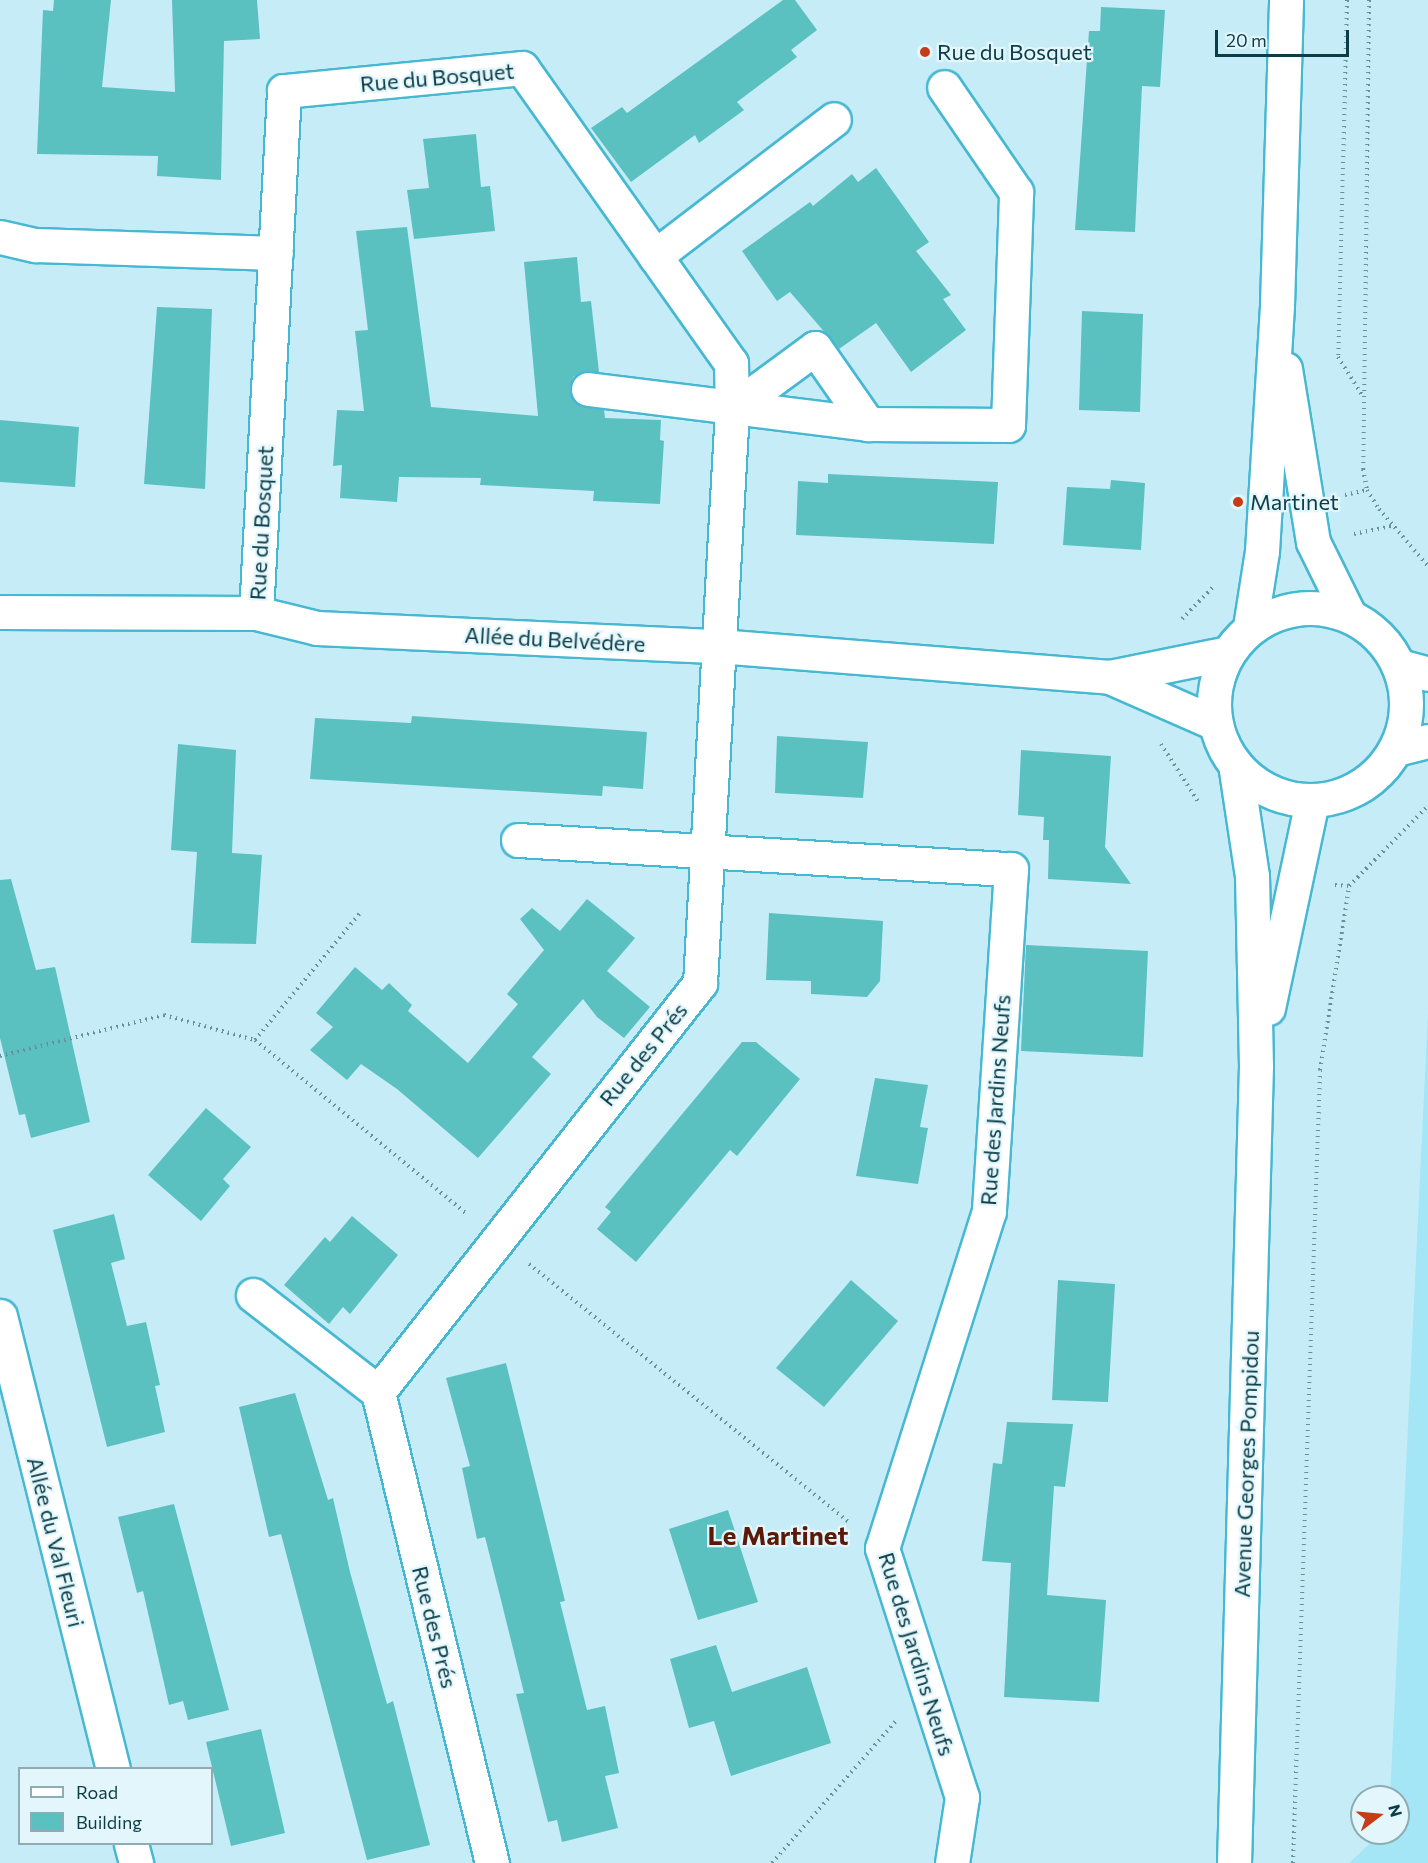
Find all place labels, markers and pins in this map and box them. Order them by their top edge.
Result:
place label: Rue du Bosquet [937,39,1092,65]
marker: Rue du Bosquet [918,45,932,59]
place label: Martinet [1250,489,1339,515]
marker: Martinet [1231,495,1245,509]

